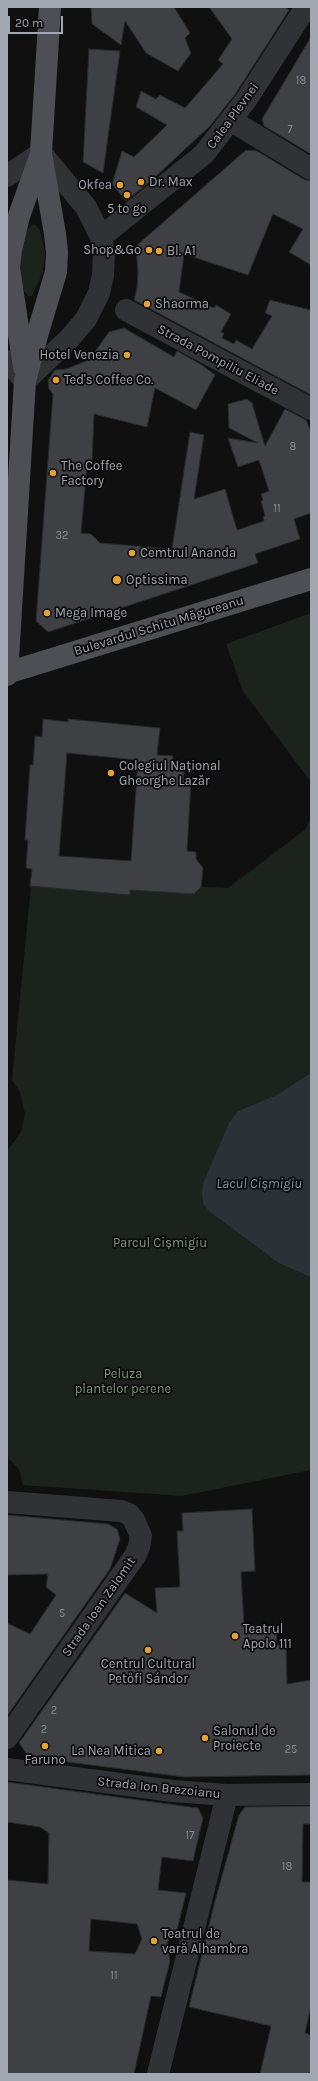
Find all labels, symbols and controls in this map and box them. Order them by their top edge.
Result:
scale bar [10,8,65,34]
text: 20 m [15,16,43,30]
house number: 18 [296,74,306,88]
street label: Calea Plevnei [204,80,262,152]
house number: 7 [287,123,293,137]
place label: Dr. Max [149,174,193,190]
place label: Okfea [78,177,112,193]
marker: Dr. Max [136,177,146,187]
marker: Okfea [115,180,125,190]
marker: 5 to go [122,190,132,200]
place label: 5 to go [107,201,147,217]
place label: Shop&Go [83,242,141,258]
place label: Bl. A1 [167,243,196,259]
marker: Shop&Go [144,245,154,255]
marker: Bl. A1 [154,246,164,256]
place label: Shaorma [155,296,209,312]
marker: Shaorma [142,299,152,309]
street label: Strada Pompiliu Eliade [155,321,281,399]
place label: Hotel Venezia [40,347,119,363]
marker: Hotel Venezia [122,350,132,360]
place label: Ted's Coffee Co. [64,372,153,388]
marker: Ted's Coffee Co. [51,375,61,385]
house number: 8 [290,440,296,454]
place label: The Coffee Factory [61,458,122,489]
marker: The Coffee Factory [48,468,58,478]
house number: 11 [273,502,281,516]
house number: 32 [56,529,68,543]
place label: Cemtrul Ananda [140,545,236,561]
marker: Cemtrul Ananda [127,548,137,558]
place label: Optissima [126,572,188,588]
marker: Optissima [111,574,123,586]
street label: Bulevardul Schitu Măgureanu [72,593,246,659]
place label: Mega Image [55,605,127,621]
marker: Mega Image [42,608,52,618]
place label: Colegiul Național Gheorghe Lazăr [119,758,221,789]
marker: Colegiul Național Gheorghe Lazăr [106,768,116,778]
water label: Lacul Cișmigiu [216,1176,302,1192]
park label: Parcul Cișmigiu [113,1235,207,1251]
park label: Peluza plantelor perene [75,1366,171,1397]
street label: Strada Ioan Zalomit [59,1554,139,1660]
house number: 5 [59,1607,65,1621]
place label: Teatrul Apolo 111 [243,1621,292,1652]
marker: Teatrul Apolo 111 [230,1631,240,1641]
marker: Centrul Cultural Petőfi Sándor [143,1645,153,1655]
place label: Centrul Cultural Petőfi Sándor [101,1656,195,1687]
house number: 2 [51,1704,57,1718]
house number: 2 [41,1723,47,1737]
place label: Salonul de Proiecte [213,1723,276,1754]
marker: Salonul de Proiecte [200,1733,210,1743]
marker: Faruno [40,1741,50,1751]
place label: La Nea Mitica [71,1743,151,1759]
house number: 25 [285,1743,297,1757]
marker: La Nea Mitica [154,1746,164,1756]
place label: Faruno [24,1752,66,1768]
street label: Strada Ion Brezoianu [97,1774,221,1802]
house number: 17 [186,1829,194,1843]
house number: 18 [282,1860,292,1874]
place label: Teatrul de vară Alhambra [162,1926,248,1957]
marker: Teatrul de vară Alhambra [149,1936,159,1946]
house number: 11 [110,1969,118,1983]

